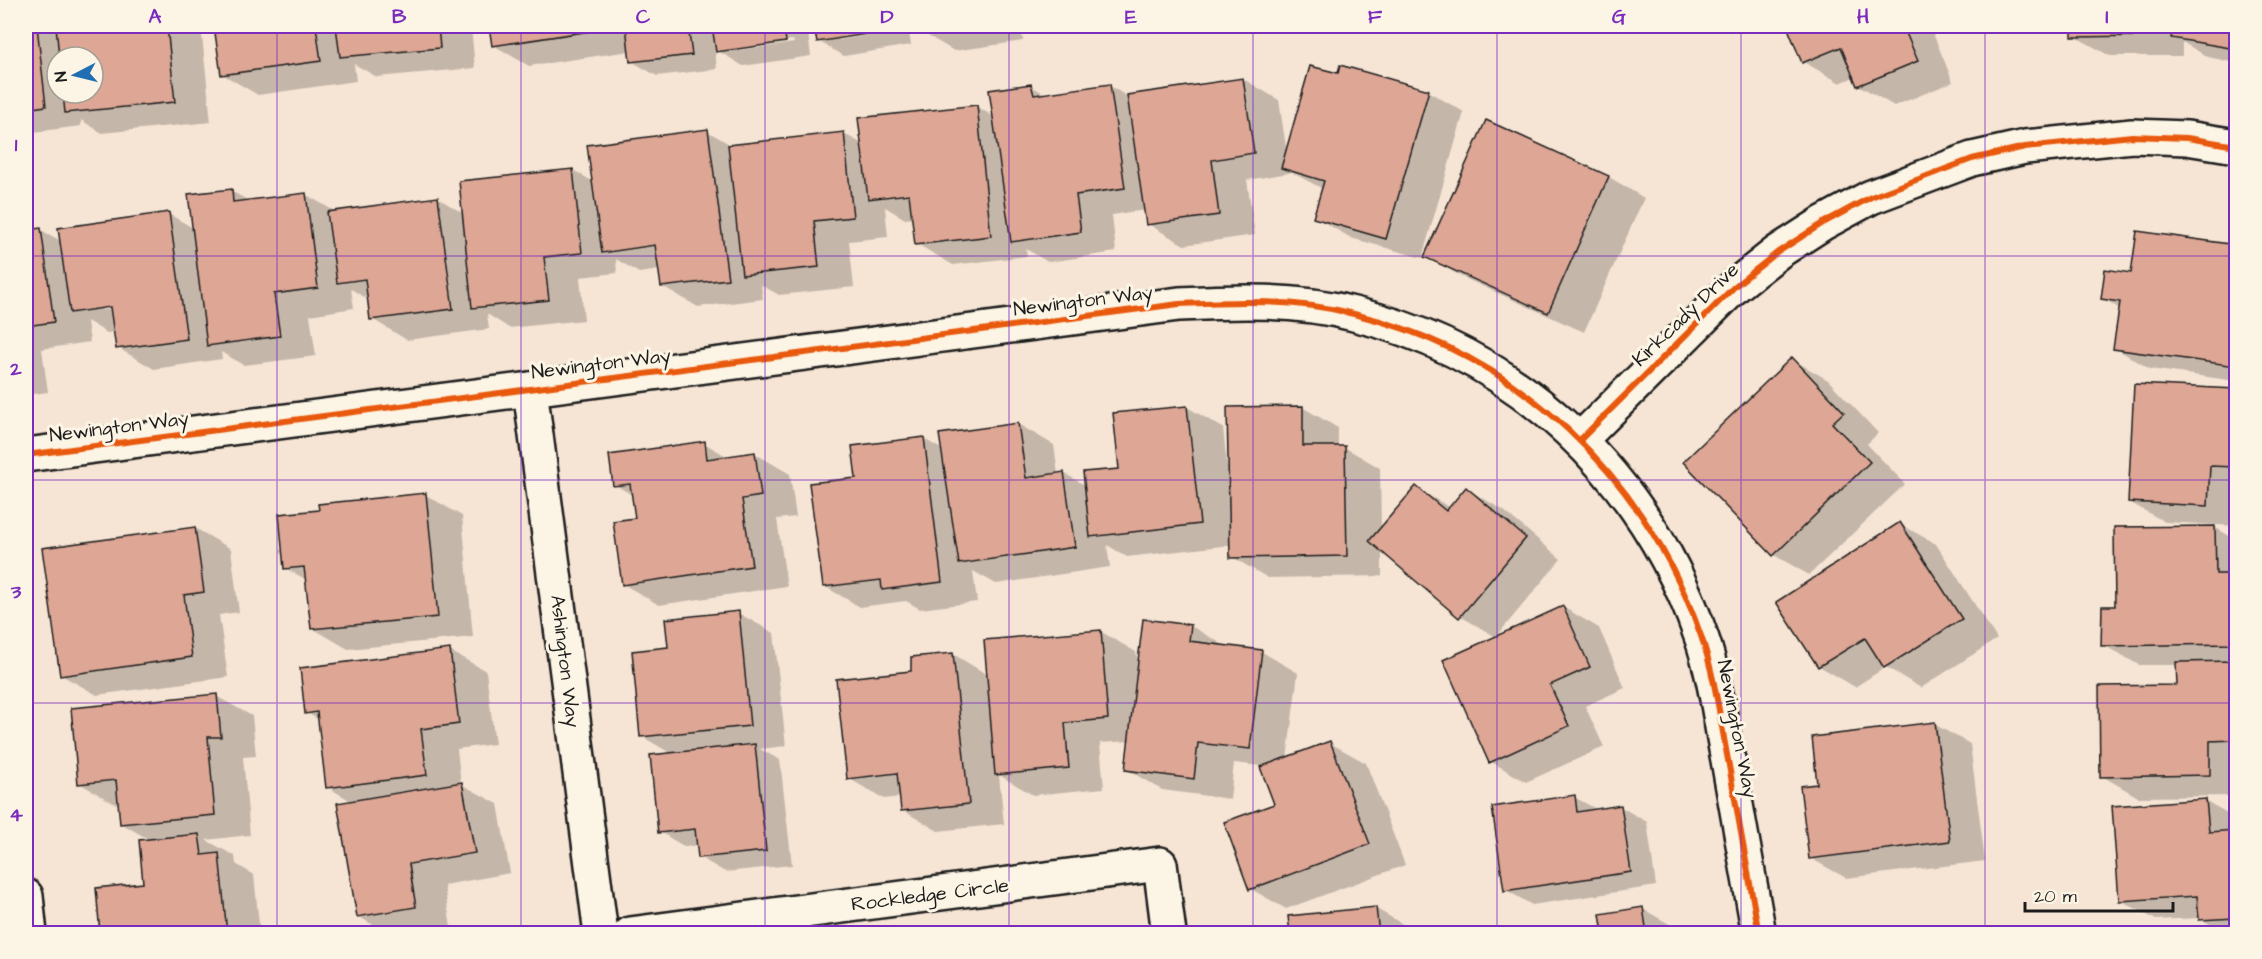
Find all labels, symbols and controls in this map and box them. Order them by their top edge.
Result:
text: A [149,3,162,31]
text: B [392,3,407,31]
text: C [636,3,651,31]
text: D [881,3,894,31]
text: E [1125,3,1137,31]
text: F [1368,3,1383,31]
text: G [1612,3,1626,31]
text: H [1857,3,1869,31]
text: I [2105,3,2109,31]
north arrow [45,45,105,105]
text: N [50,70,73,83]
text: 1 [15,131,18,159]
street label: Kirkcady Drive [1626,256,1746,374]
street label: Newington Way [1012,279,1155,324]
street label: Newington Way [530,342,673,387]
text: 2 [9,355,22,383]
street label: Newington Way [48,405,191,450]
text: 3 [10,578,22,606]
street label: Ashington Way [542,593,587,729]
street label: Newington Way [1709,658,1764,801]
text: 4 [9,801,23,829]
street label: Rockledge Circle [850,871,1011,920]
scale bar [2025,875,2174,913]
text: 20 m [2034,884,2077,909]

